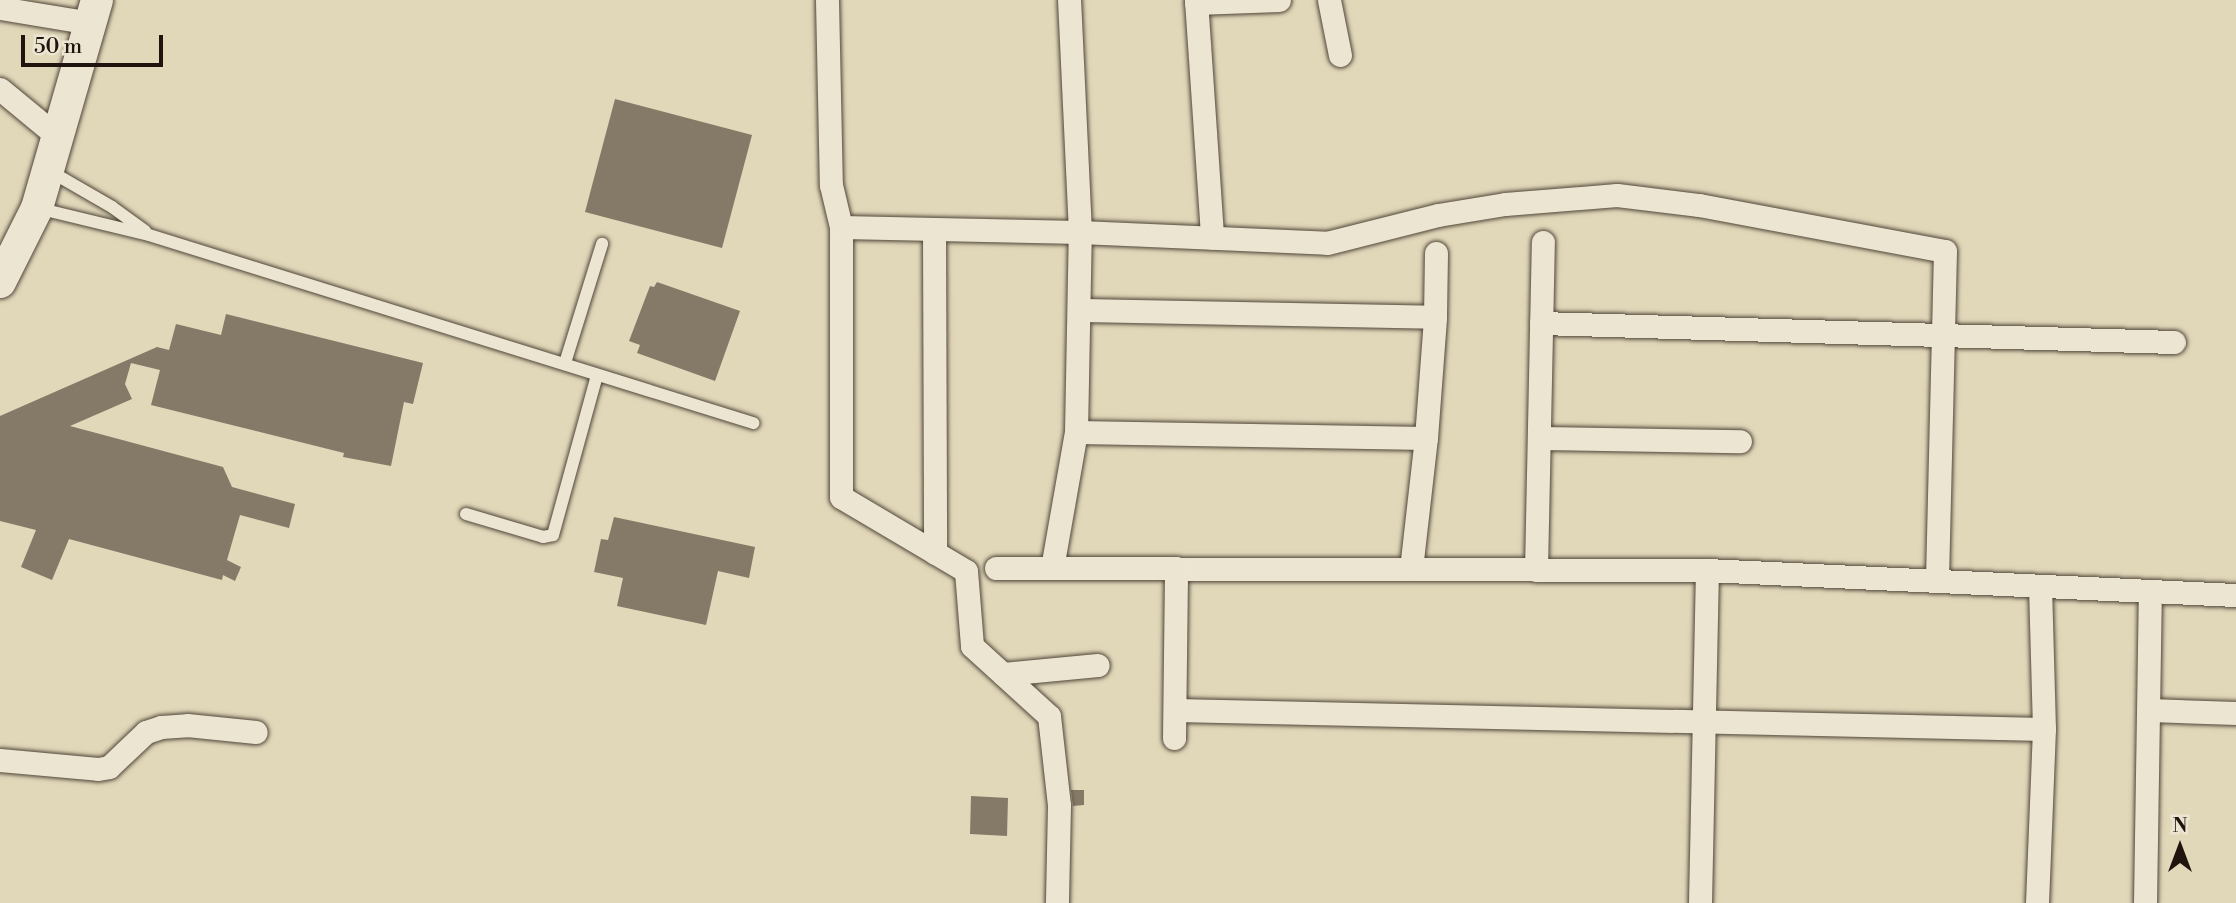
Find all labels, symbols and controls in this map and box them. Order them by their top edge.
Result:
scale bar [24,21,166,65]
text: 50 m [34,34,82,60]
north arrow [2145,812,2215,882]
text: N [2172,814,2188,838]

